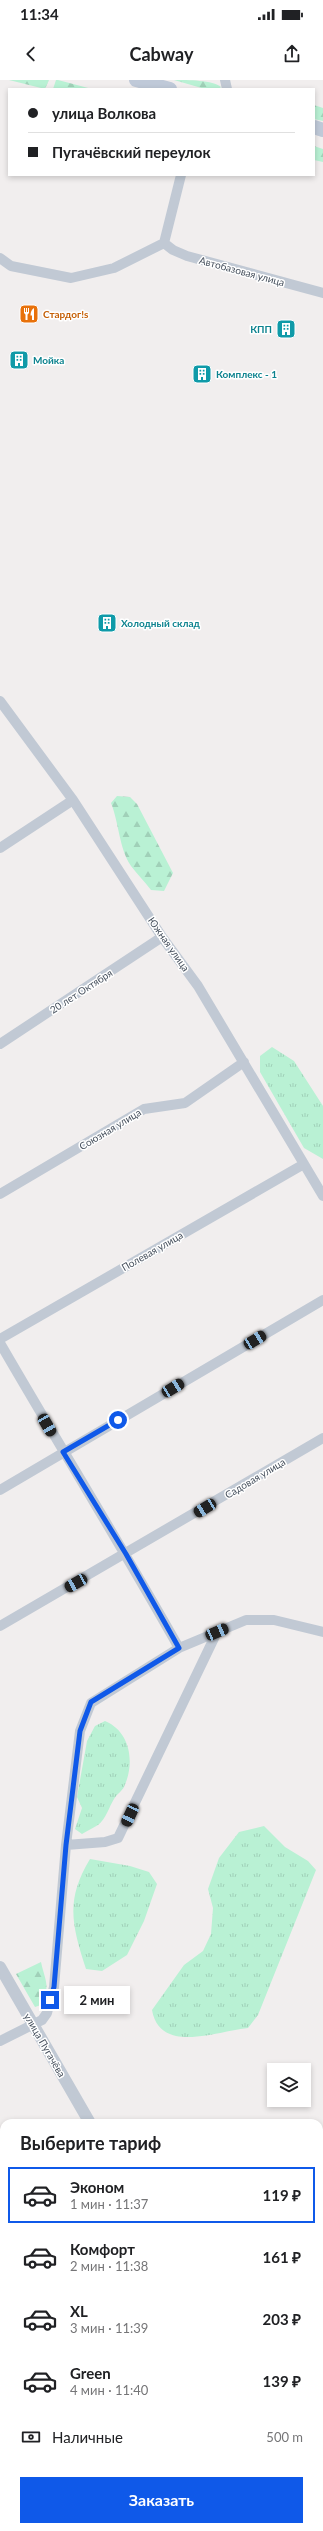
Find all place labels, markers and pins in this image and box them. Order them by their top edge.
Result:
restaurant icon: Стардог!s [18,303,40,325]
place label: Стардог!s [43,308,89,320]
building icon: КПП [275,318,297,340]
place label: КПП [250,323,272,335]
building icon: Мойка [8,349,30,371]
place label: Мойка [33,354,64,366]
building icon: Комплекс - 1 [191,363,213,385]
place label: Комплекс - 1 [216,368,277,380]
building icon: Холодный склад [96,612,118,634]
place label: Холодный склад [121,617,201,629]

